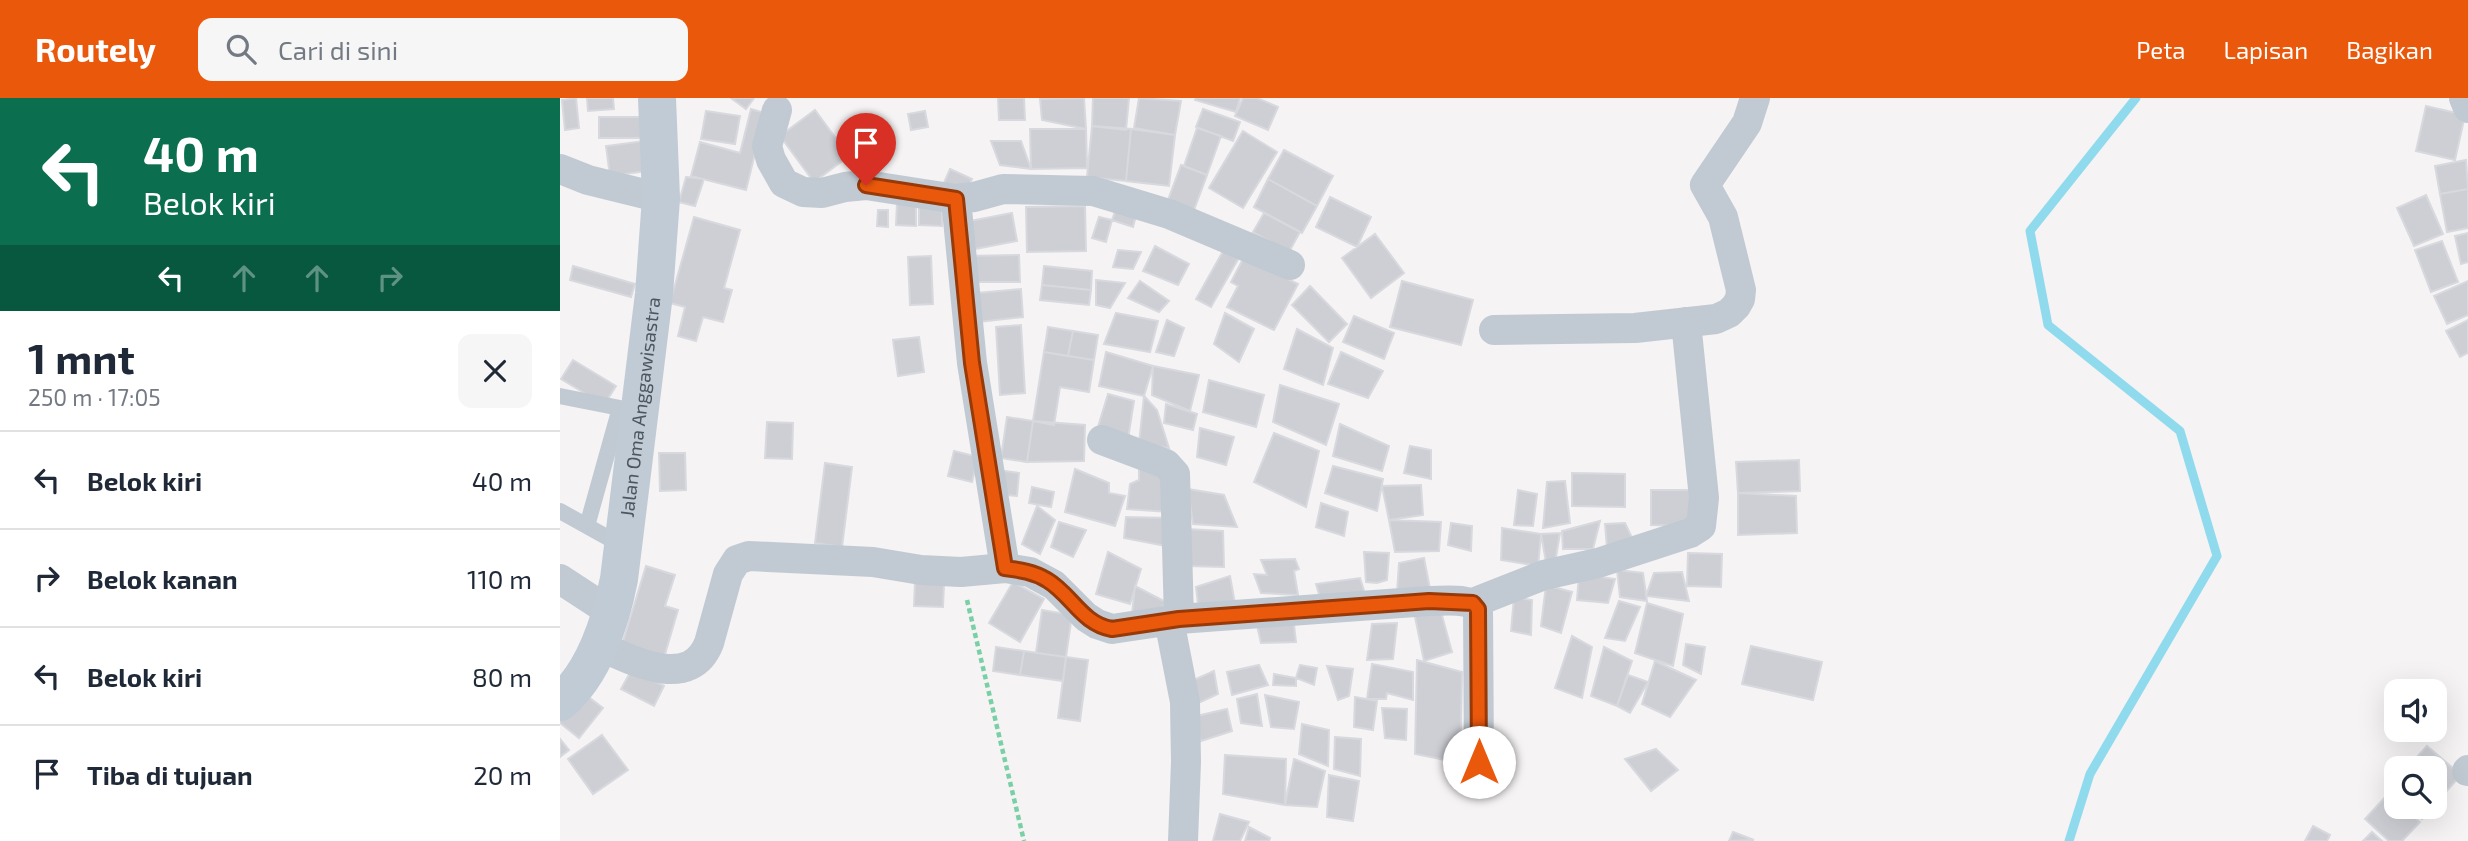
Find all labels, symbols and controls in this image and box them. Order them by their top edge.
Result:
search box [198,18,688,81]
text: Routely [35,29,156,69]
icon: search [222,30,260,68]
text: Cari di sini [278,34,398,65]
text: Peta [2136,35,2186,64]
text: Lapisan [2224,35,2308,64]
text: Bagikan [2346,35,2433,64]
pin [836,113,896,185]
text: 40 m [143,123,259,182]
icon: arrive [847,124,885,162]
icon: left [28,126,119,217]
text: Belok kiri [143,183,276,221]
icon: left [152,259,190,297]
icon: ahead [225,259,263,297]
icon: ahead [298,259,336,297]
icon: right [371,259,409,297]
street label: Jalan Oma Anggawisastra [615,296,665,519]
text: 1 mnt [28,332,135,382]
button: close [458,334,532,408]
text: 250 m · 17:05 [28,383,161,411]
icon: left [28,461,66,499]
text: Belok kiri [87,465,202,496]
text: 40 m [472,465,532,496]
icon: right [28,559,66,597]
text: Belok kanan [87,563,238,594]
text: 110 m [467,563,532,594]
icon: left [28,657,66,695]
text: Belok kiri [87,661,202,692]
text: 80 m [472,661,532,692]
map controls [2384,679,2447,819]
button: sound [2384,679,2447,742]
position arrow [1442,725,1516,799]
icon: arrive [28,755,66,793]
button: search [2384,756,2447,819]
text: Tiba di tujuan [87,759,253,790]
text: 20 m [473,759,532,790]

